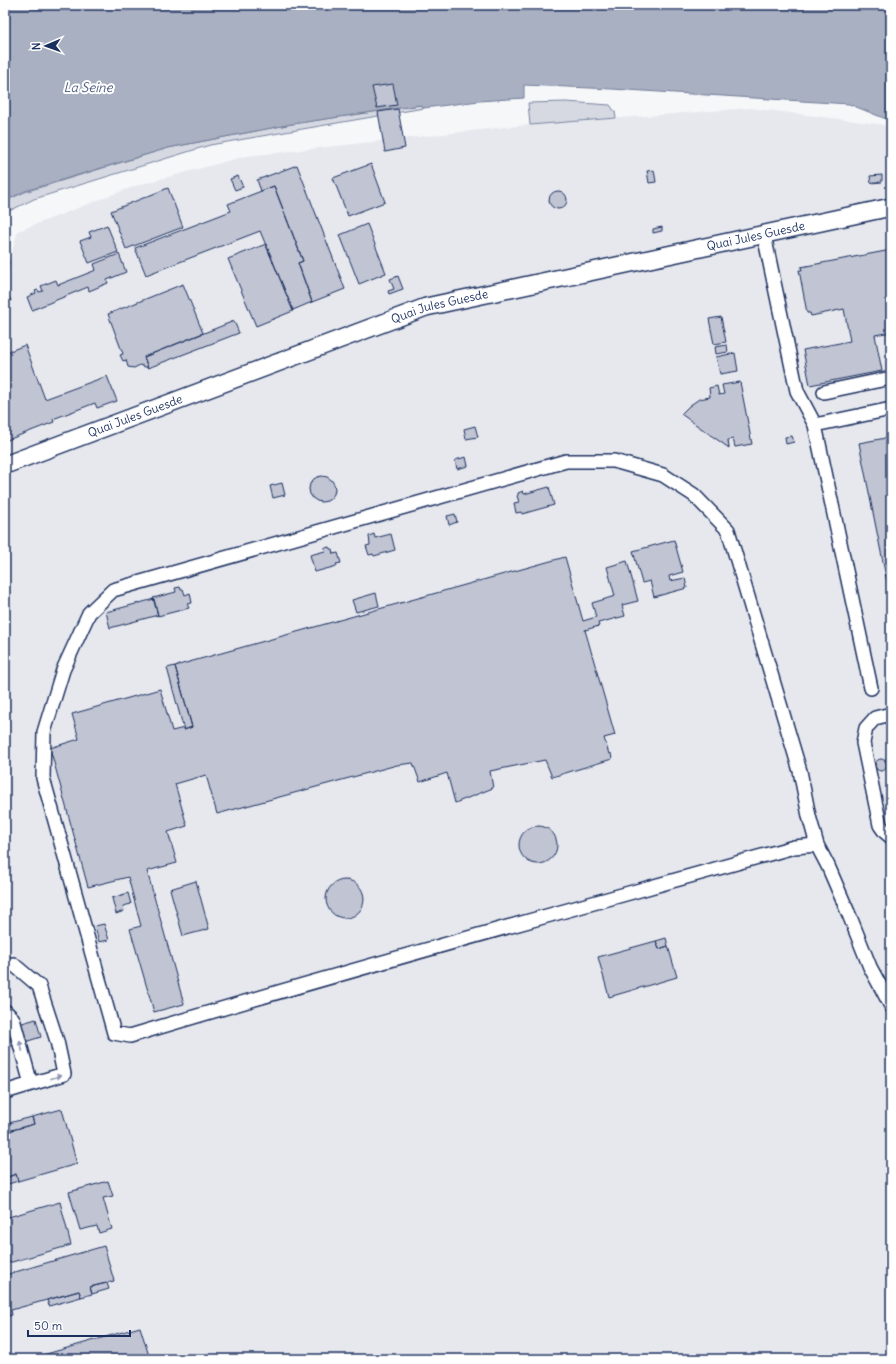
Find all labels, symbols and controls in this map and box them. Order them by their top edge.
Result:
north arrow [26,26,66,66]
text: N [29,42,43,50]
water label: La Seine [63,79,114,96]
street label: Quai Jules Guesde [705,218,806,253]
street label: Quai Jules Guesde [389,286,489,326]
street label: Quai Jules Guesde [85,391,184,440]
one-way arrow [18,1040,24,1052]
one-way arrow [50,1074,62,1080]
scale bar [28,1312,130,1338]
text: 50 m [34,1318,63,1333]

